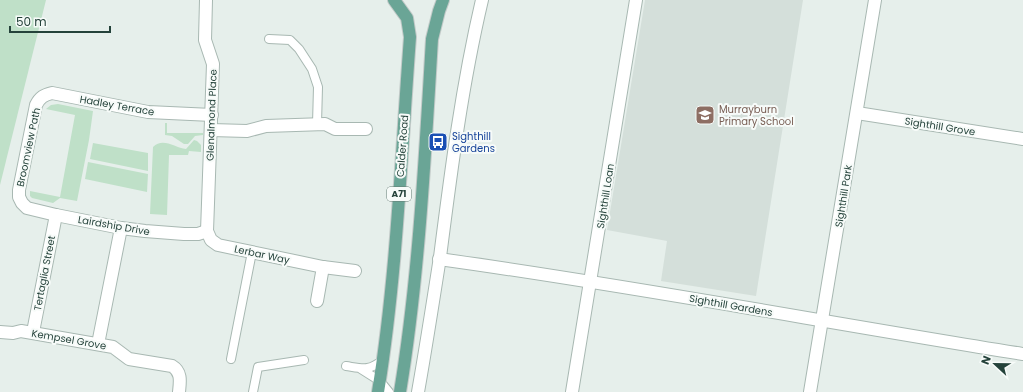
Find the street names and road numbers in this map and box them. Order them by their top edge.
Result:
street label: Glenalmond Place [202,69,221,161]
street label: Hadley Terrace [78,92,155,119]
street label: Broomview Path [13,106,44,188]
street label: Calder Road [393,114,412,178]
street label: Sighthill Grove [904,114,976,139]
street label: Sighthill Loan [593,163,618,230]
street label: Sighthill Park [831,163,856,228]
road number: A71 [387,187,411,201]
street label: Lairdship Drive [77,212,151,239]
street label: Tertaglia Street [30,234,59,312]
street label: Lerbar Way [233,241,291,268]
street label: Sighthill Gardens [688,291,774,320]
street label: Kempsel Grove [30,326,107,353]

